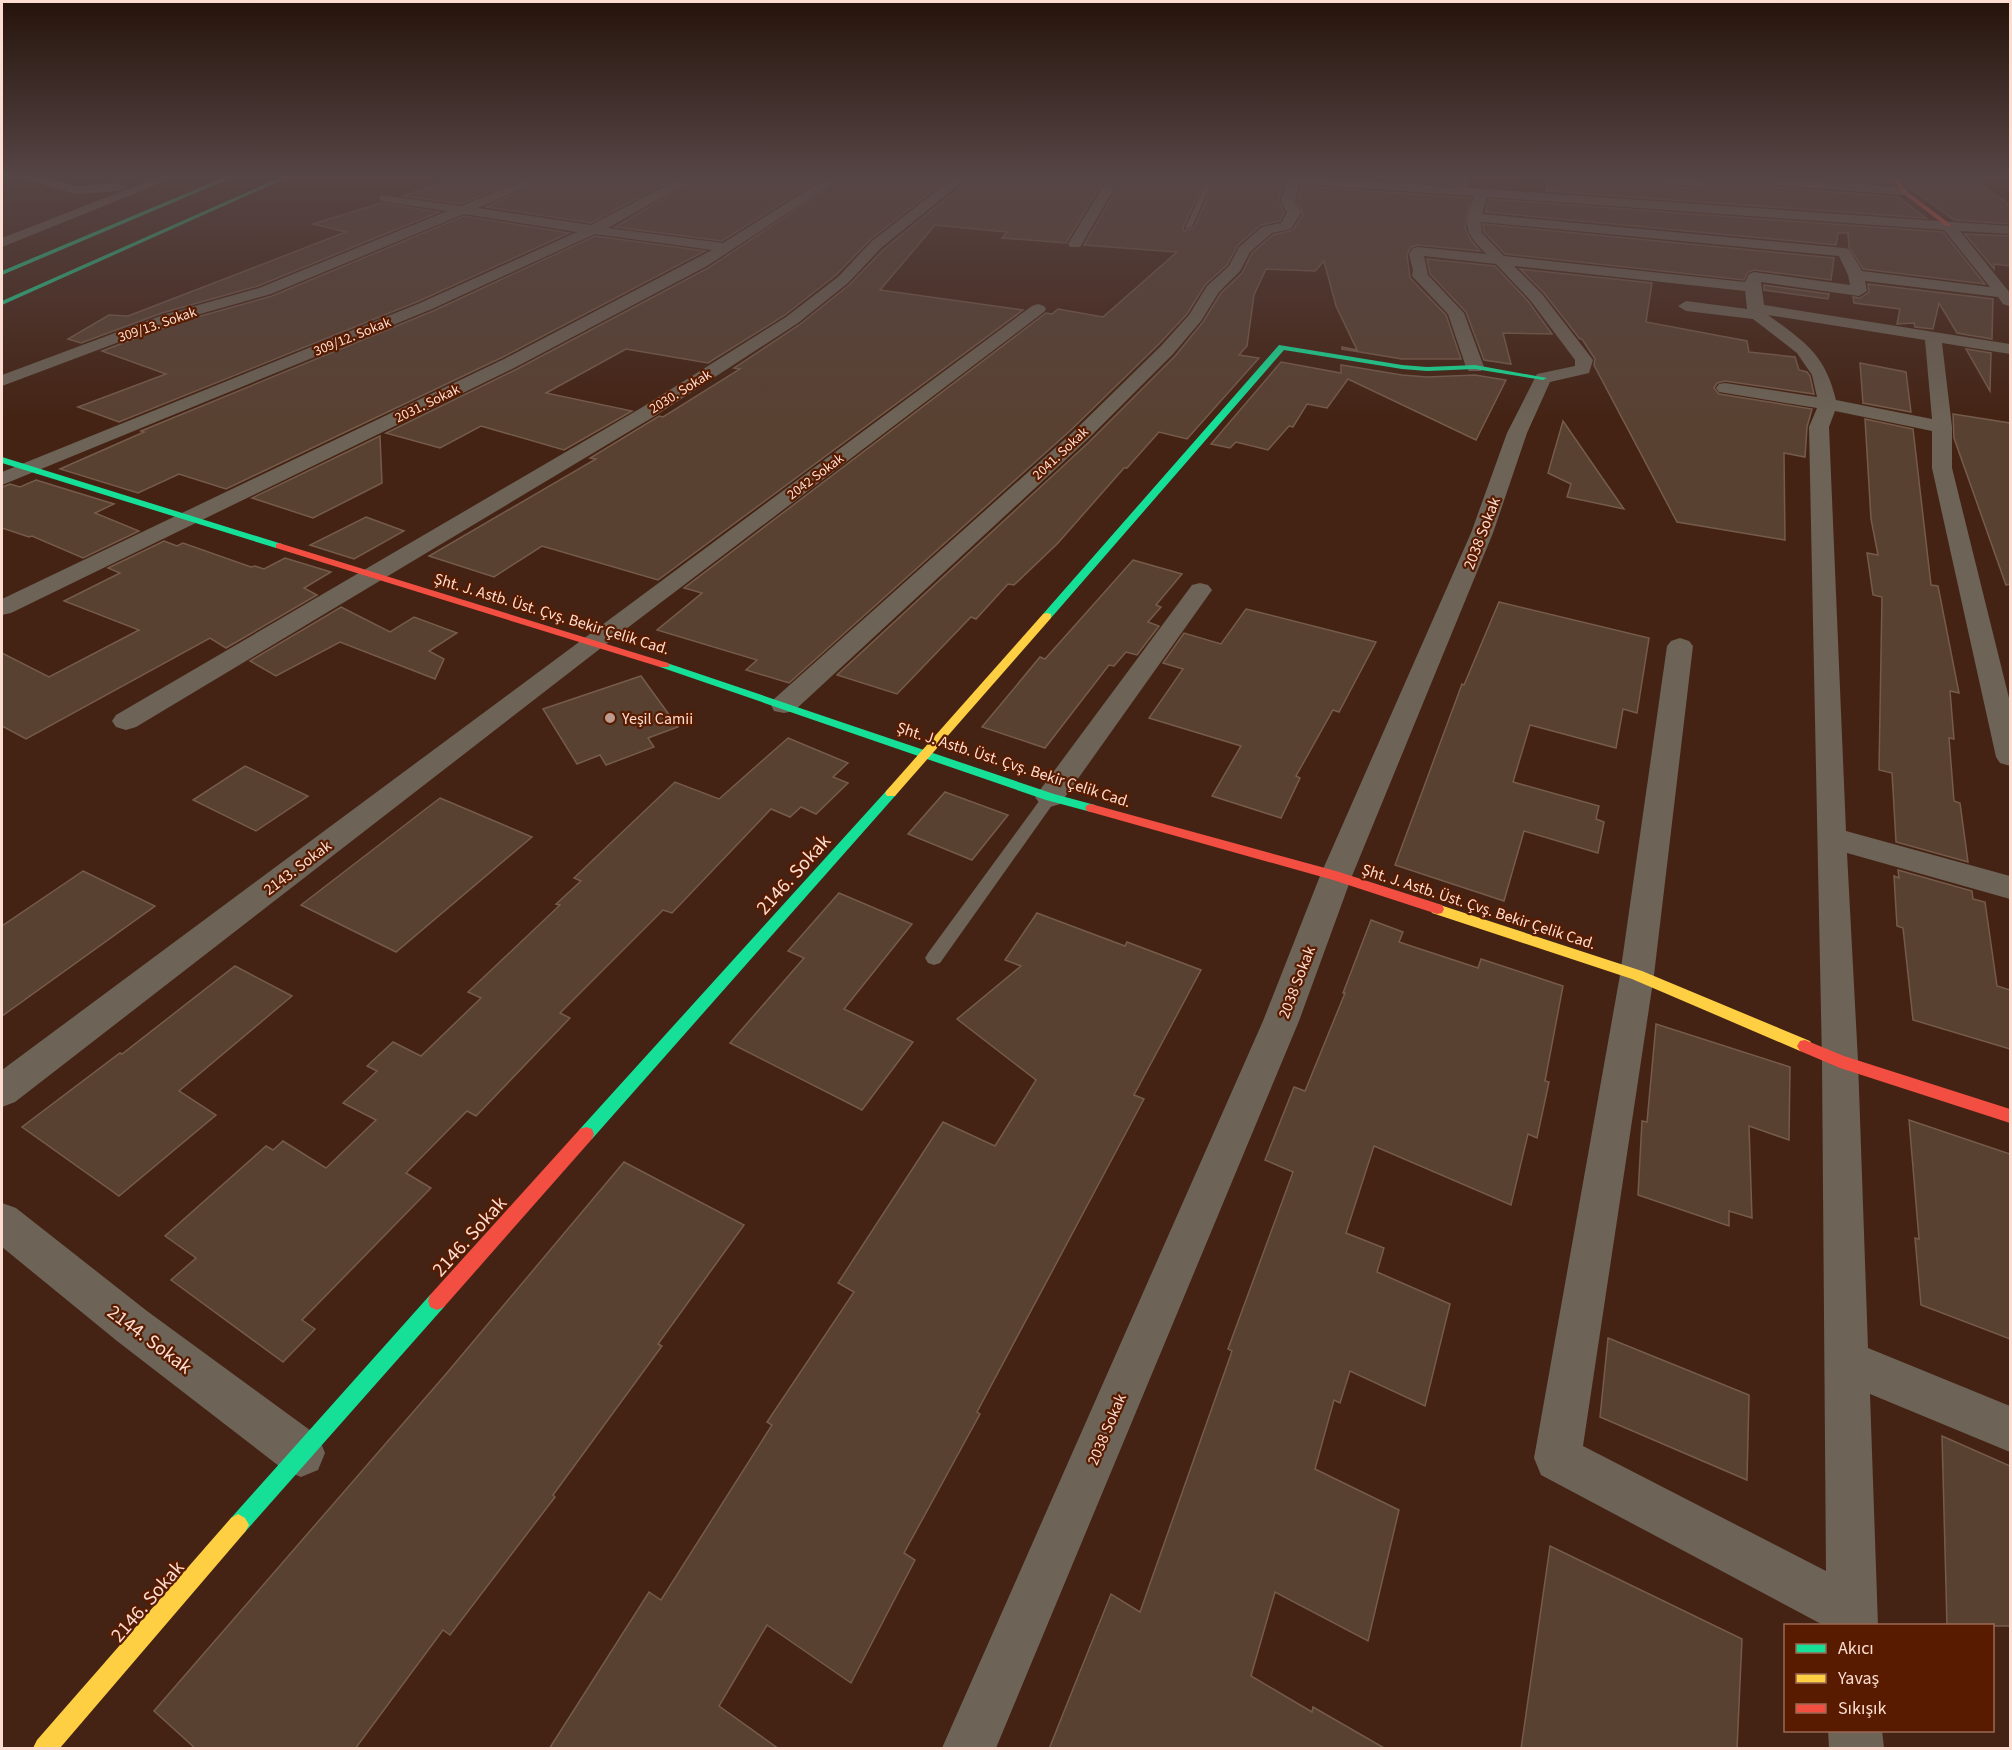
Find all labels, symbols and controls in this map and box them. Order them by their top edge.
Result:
street label: 309/13. Sokak [115,302,199,348]
street label: 309/12. Sokak [311,312,394,362]
street label: 2030. Sokak [646,365,716,419]
street label: 2031. Sokak [392,380,463,428]
street label: 2041. Sokak [1028,423,1093,485]
street label: 2042 Sokak [783,449,848,505]
street label: 2038 Sokak [1458,494,1506,573]
street label: Şht. J. Astb. Üst. Çvş. Bekir Çelik Cad. [431,568,672,660]
place label: Yeşil Camii [621,708,693,730]
marker: Yeşil Camii [603,711,617,725]
street label: Şht. J. Astb. Üst. Çvş. Bekir Çelik Cad. [894,717,1134,813]
street label: 2146. Sokak [750,828,838,921]
street label: 2143. Sokak [259,835,336,901]
street label: Şht. J. Astb. Üst. Çvş. Bekir Çelik Cad. [1359,859,1599,955]
street label: 2038 Sokak [1273,943,1321,1022]
street label: 2146. Sokak [426,1190,514,1283]
street label: 2144. Sokak [101,1299,198,1381]
street label: 2038 Sokak [1082,1390,1132,1469]
street label: 2146. Sokak [104,1555,191,1649]
legend [1784,1624,1994,1732]
text: Akıcı [1838,1636,1874,1661]
text: Yavaş [1837,1666,1879,1691]
text: Sıkışık [1838,1696,1886,1721]

